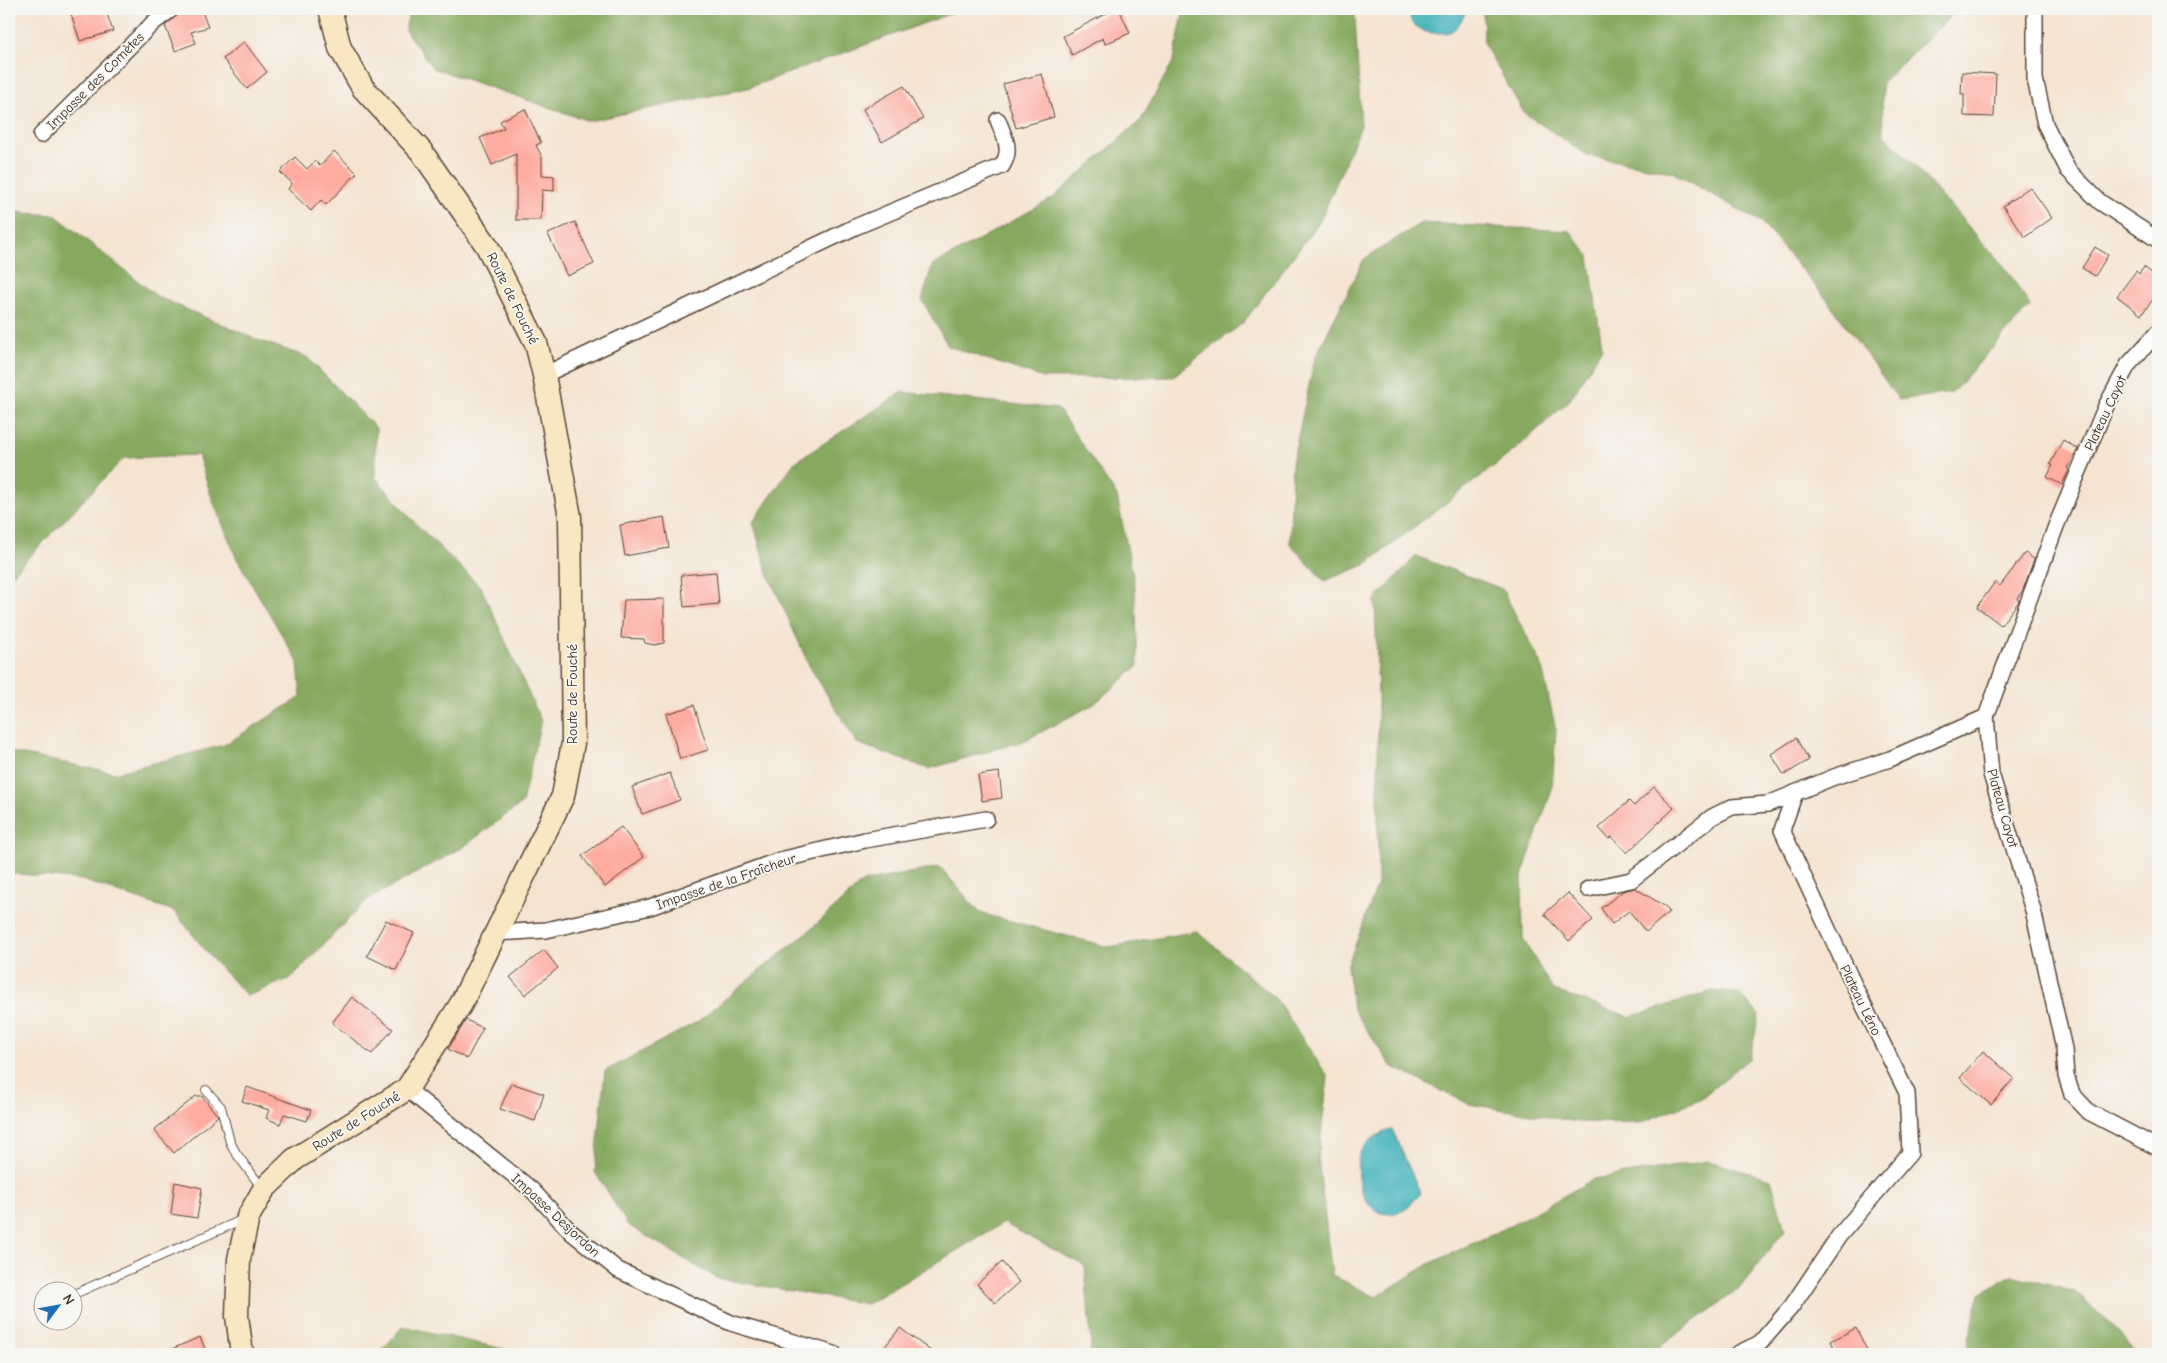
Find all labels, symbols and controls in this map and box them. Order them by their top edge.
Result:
street label: Impasse des Comètes [43,29,148,134]
street label: Route de Fouché [483,249,542,347]
street label: Plateau Cayot [2081,372,2131,453]
street label: Route de Fouché [564,644,581,744]
street label: Plateau Cayot [1983,767,2022,850]
street label: Impasse de la Fraîcheur [654,849,799,913]
street label: Plateau Léno [1836,962,1885,1038]
street label: Route de Fouché [309,1088,403,1155]
street label: Impasse Desjordon [508,1170,604,1261]
north arrow [32,1280,82,1330]
text: N [59,1291,78,1308]

